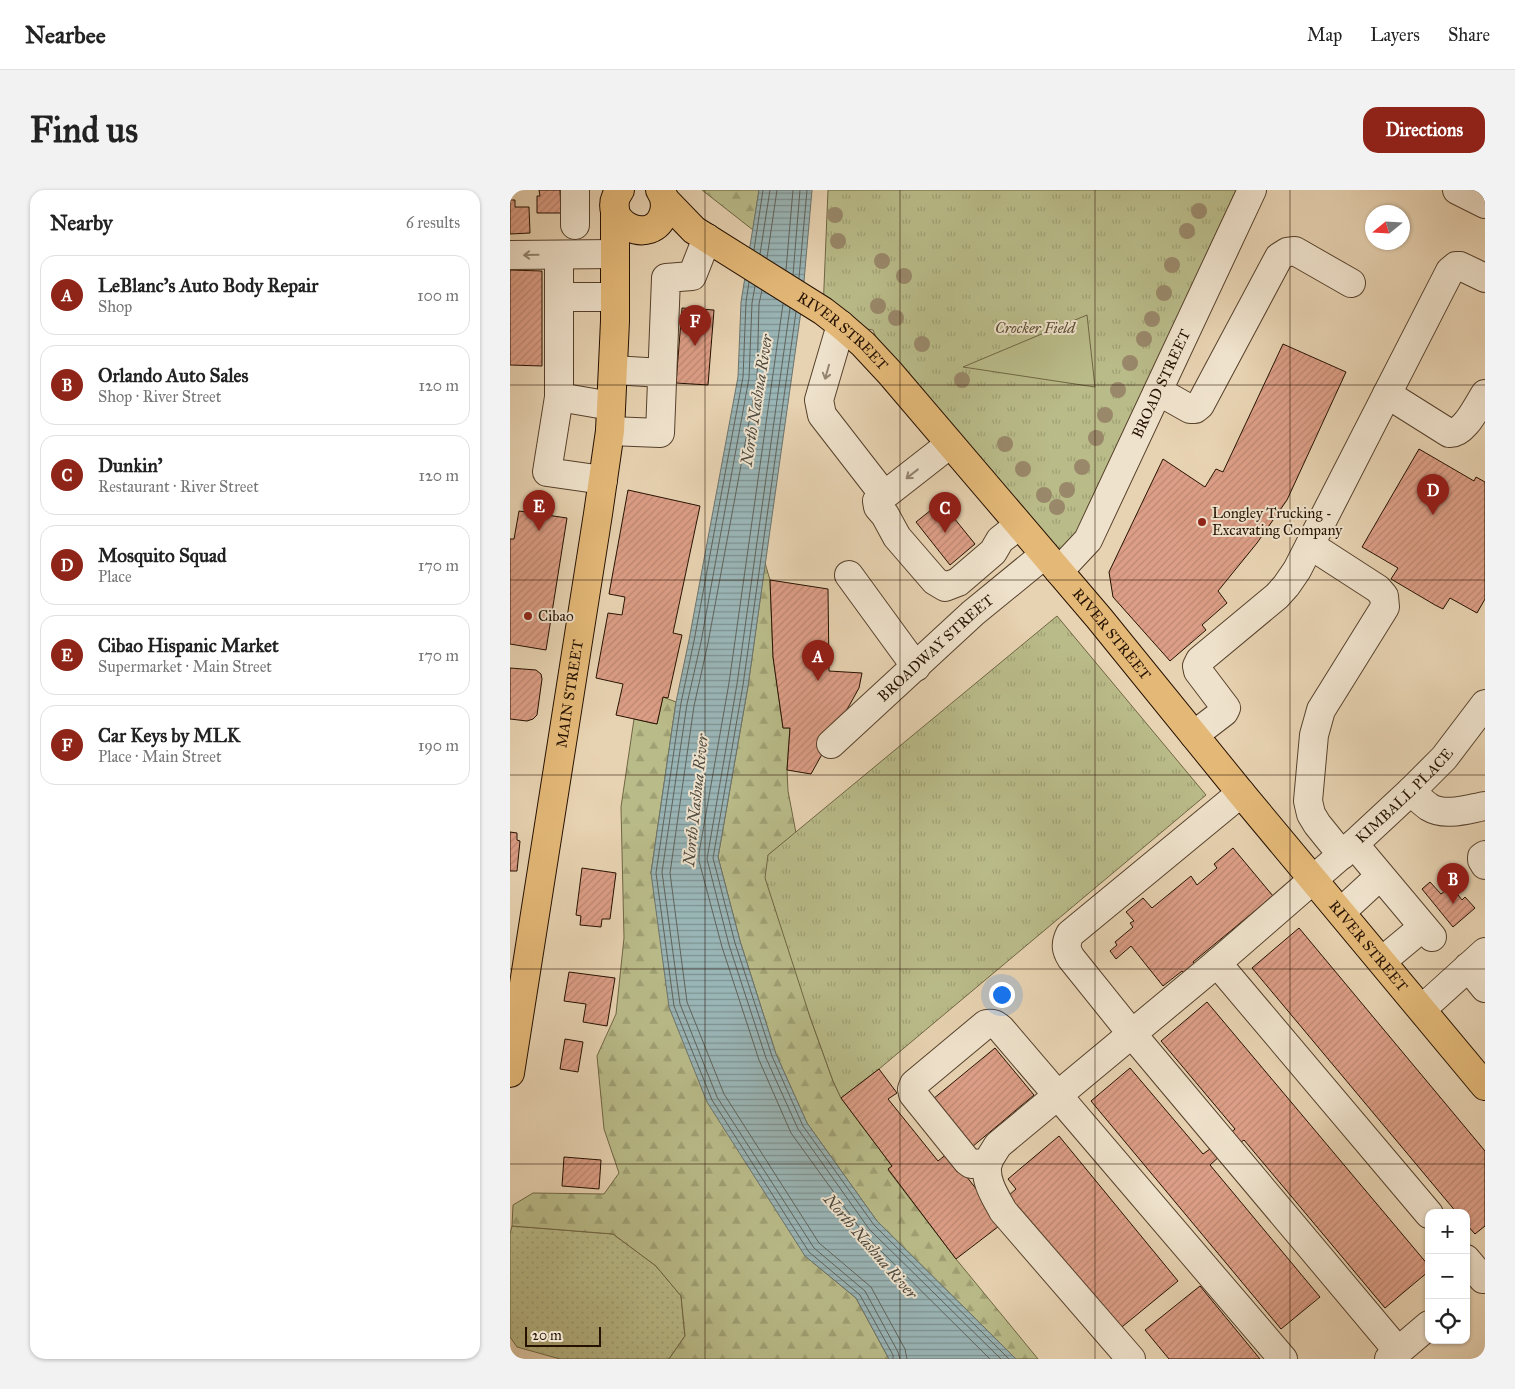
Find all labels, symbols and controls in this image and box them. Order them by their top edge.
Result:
text: Nearbee [25,20,106,50]
text: Map [1307,24,1342,46]
text: Layers [1370,24,1420,46]
text: Share [1448,24,1490,46]
button: Directions [1363,107,1485,153]
text: Find us [30,109,138,152]
north arrow [1365,205,1410,250]
text: Nearby [50,210,113,236]
text: 6 results [406,213,460,232]
one-way arrow [523,250,540,260]
text: LeBlanc's Auto Body Repair [98,274,318,297]
text: A [62,286,72,305]
text: 100 m [417,286,459,305]
street label: RIVER STREET [794,288,892,374]
text: Shop [98,297,132,316]
pin: F [679,305,711,346]
park label: Crocker Field [995,319,1076,337]
street label: BROAD STREET [1128,327,1194,441]
water label: North Nashua River [737,332,776,468]
one-way arrow [821,363,831,379]
text: Orlando Auto Sales [98,364,248,387]
text: B [62,376,72,395]
text: 120 m [419,376,459,395]
text: Shop · River Street [98,387,221,406]
text: Dunkin' [98,454,162,477]
text: C [62,466,72,485]
text: 120 m [419,466,459,485]
one-way arrow [906,468,919,479]
pin: D [1417,474,1449,515]
text: Restaurant · River Street [98,477,259,496]
pin: E [523,490,555,531]
pin: C [929,492,961,533]
place label: Longley Trucking - Excavating Company [1212,504,1343,539]
marker: Longley Trucking - Excavating Company [1196,516,1208,528]
text: Mosquito Squad [98,544,227,567]
text: D [61,556,73,575]
text: 170 m [418,556,459,575]
text: Place [98,567,132,586]
street label: RIVER STREET [1069,585,1155,684]
street label: BROADWAY STREET [874,591,997,705]
place label: Cibao [538,607,574,625]
marker: Cibao [522,610,534,622]
text: Cibao Hispanic Market [98,634,279,657]
street label: MAIN STREET [552,638,587,749]
pin: A [802,640,834,681]
text: E [61,646,73,665]
text: 170 m [418,646,459,665]
text: Supermarket · Main Street [98,657,272,676]
text: Car Keys by MLK [98,724,240,747]
water label: North Nashua River [679,732,712,868]
text: F [62,736,72,755]
text: 190 m [418,736,459,755]
street label: KIMBALL PLACE [1352,745,1457,847]
text: Place · Main Street [98,747,222,766]
pin: B [1437,863,1469,904]
street label: RIVER STREET [1325,897,1412,995]
your location [989,982,1015,1008]
water label: North Nashua River [819,1189,922,1304]
map controls [1425,1209,1470,1344]
button: + [1425,1209,1470,1254]
button: − [1425,1254,1470,1299]
button: locate [1425,1299,1470,1344]
scale bar [525,1324,601,1347]
text: 20 m [532,1327,562,1344]

